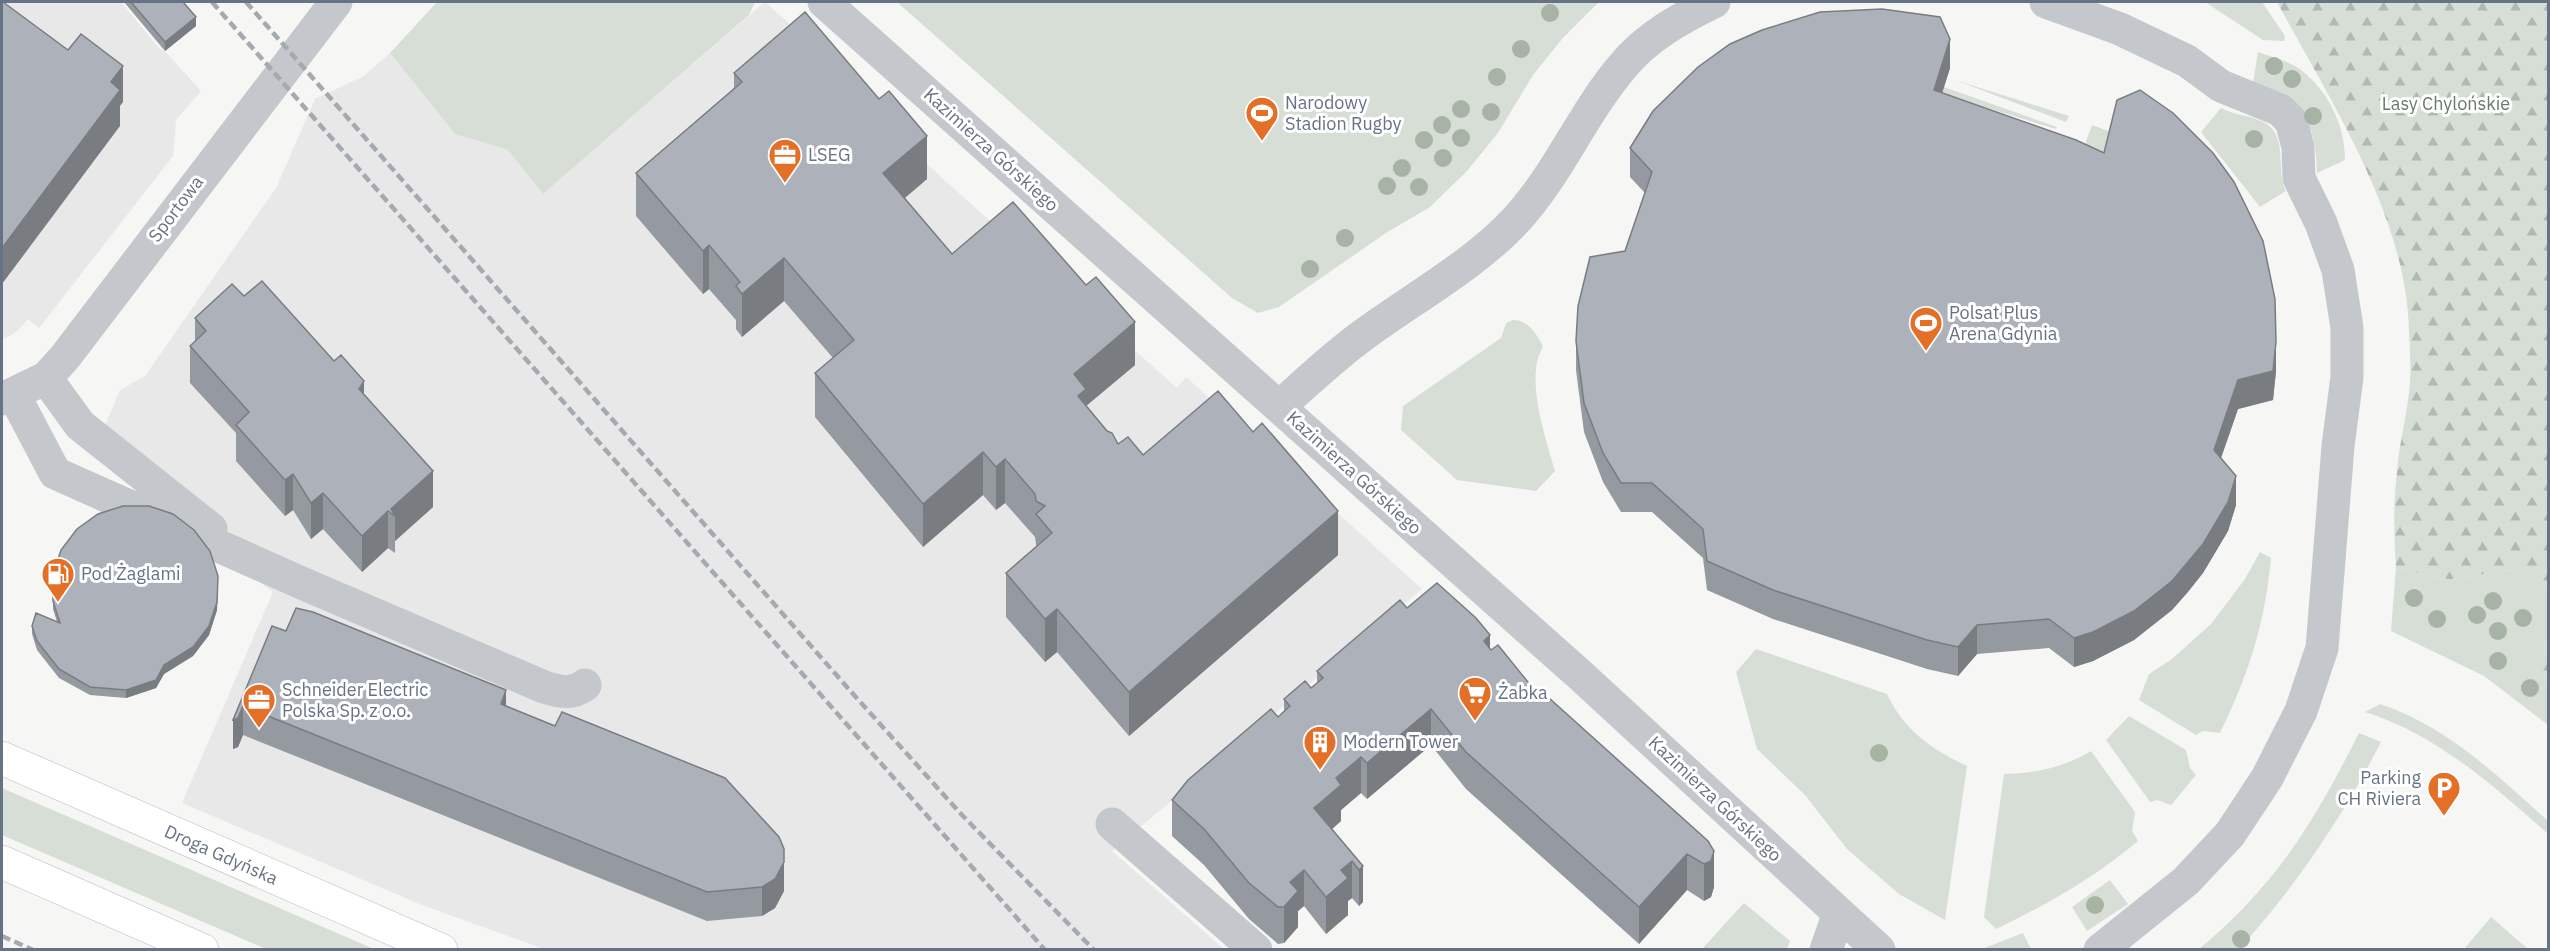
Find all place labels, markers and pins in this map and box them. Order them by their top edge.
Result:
place label: Narodowy Stadion Rugby [1285,91,1401,135]
sports icon: Narodowy Stadion Rugby [1244,95,1280,142]
office icon: LSEG [767,137,803,184]
place label: LSEG [808,143,850,166]
place label: Polsat Plus Arena Gdynia [1949,301,2058,345]
sports icon: Polsat Plus Arena Gdynia [1908,305,1944,352]
fuel station icon: Pod Żaglami [40,556,76,603]
place label: Pod Żaglami [81,562,181,585]
supermarket icon: Żabka [1457,675,1493,722]
place label: Schneider Electric Polska Sp. z o.o. [282,678,428,722]
place label: Żabka [1498,681,1548,704]
office icon: Schneider Electric Polska Sp. z o.o. [241,682,277,729]
building icon: Modern Tower [1302,724,1338,771]
place label: Modern Tower [1343,730,1459,753]
place label: Parking CH Riviera [2337,766,2421,810]
parking icon: Parking CH Riviera [2426,770,2462,817]

